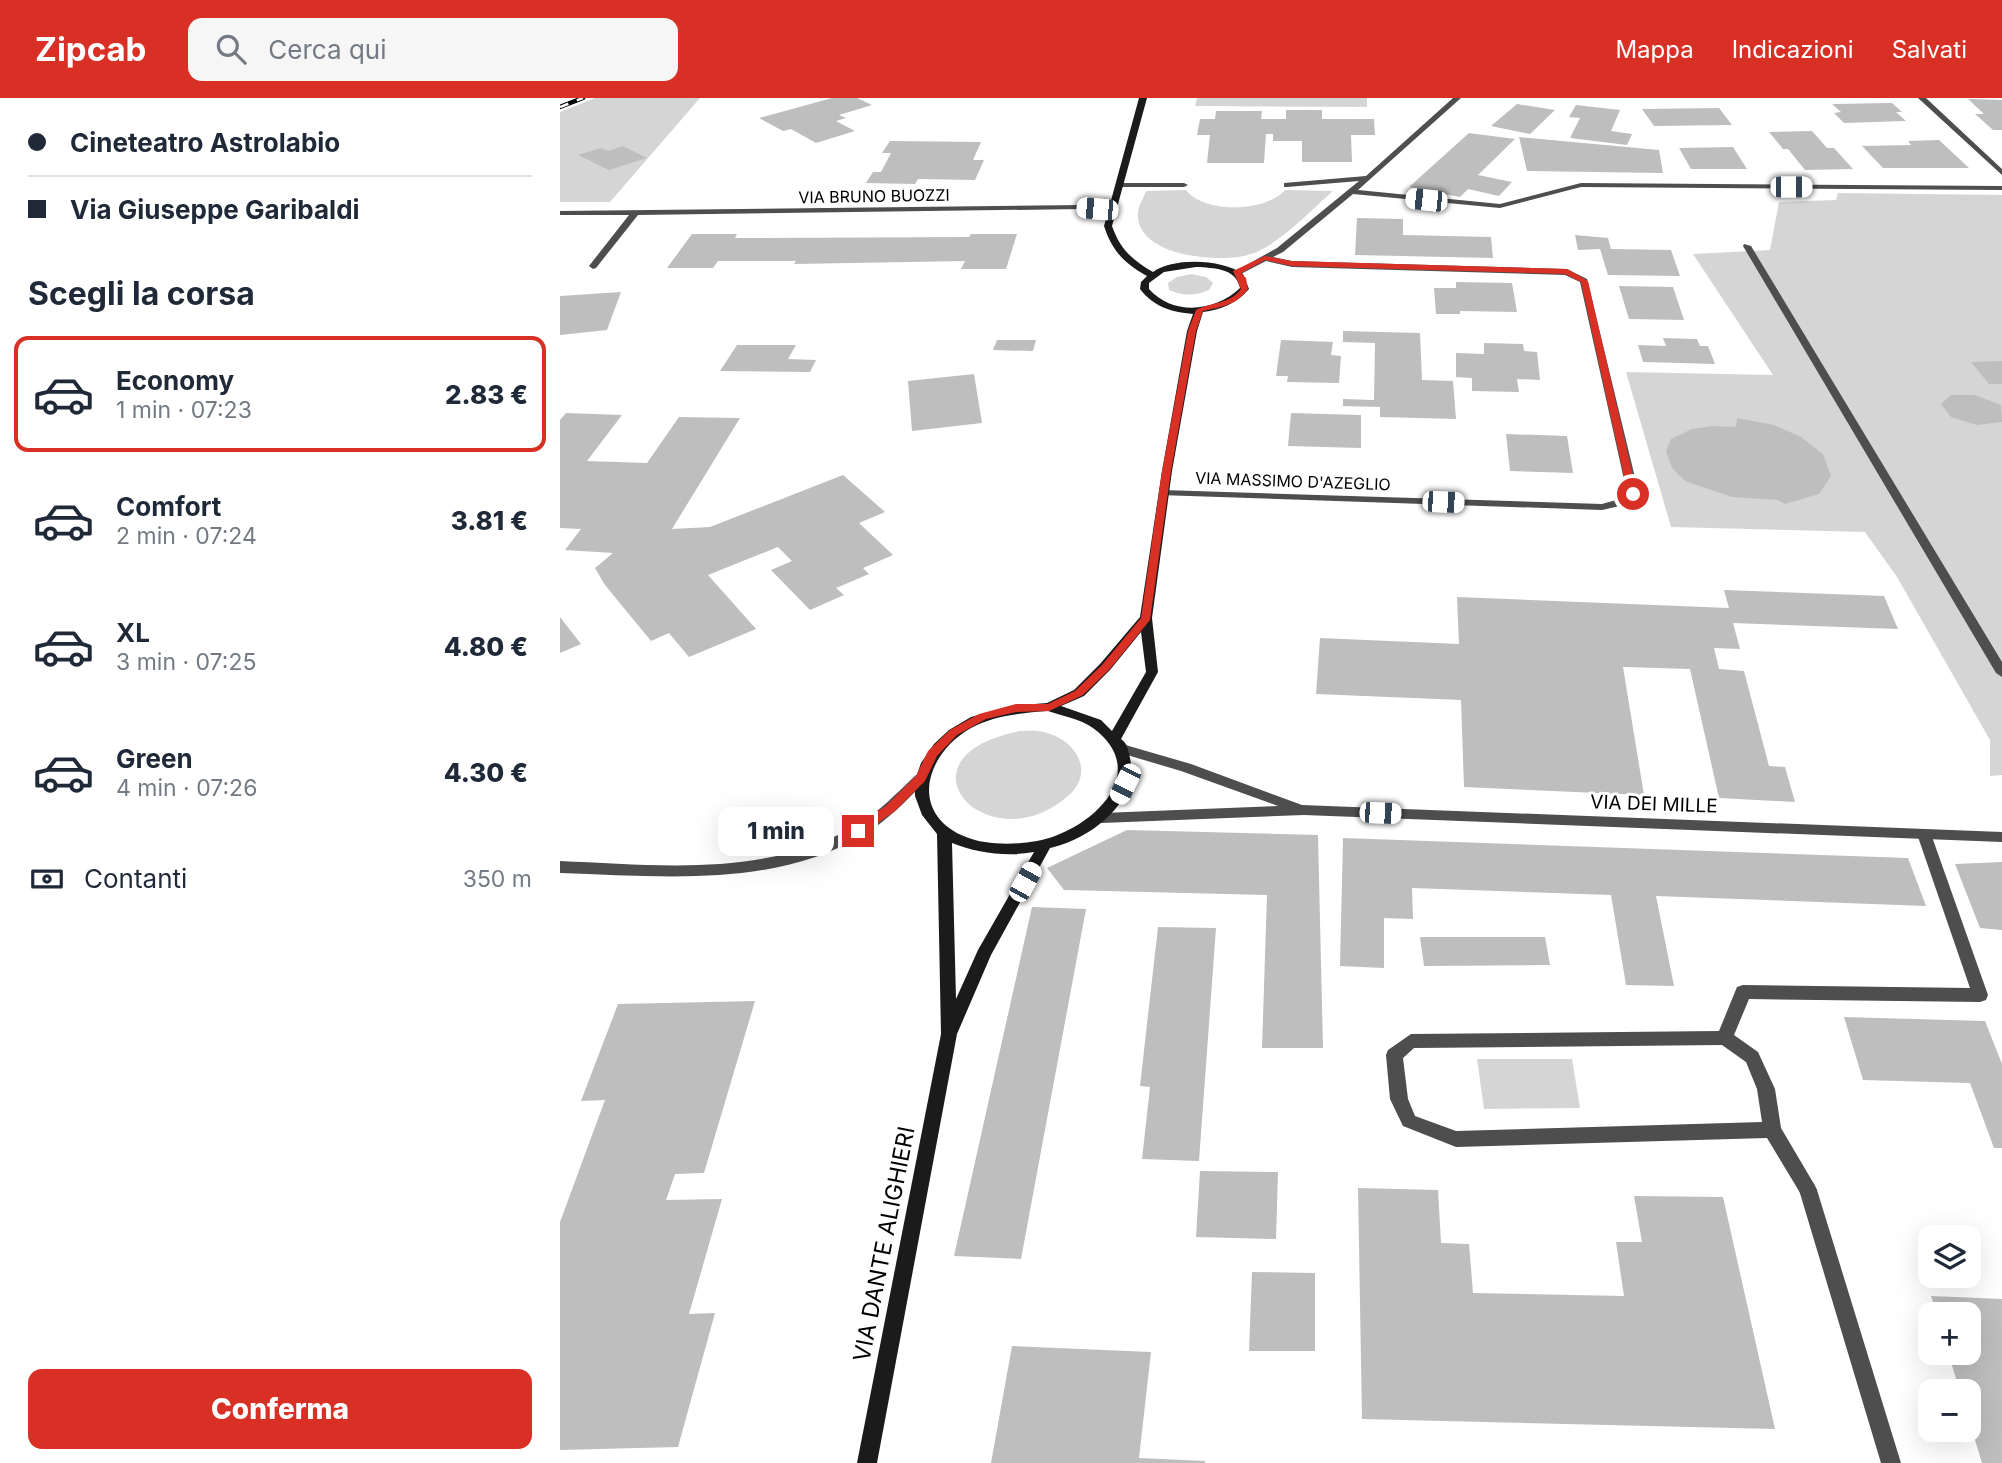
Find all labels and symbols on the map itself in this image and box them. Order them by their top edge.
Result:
car [1771,177,1813,198]
street label: VIA BRUNO BUOZZI [798,185,950,207]
car [1405,187,1448,213]
car [1076,197,1119,221]
street label: VIA MASSIMO D'AZEGLIO [1195,468,1391,494]
route start [1617,478,1649,510]
car [1422,491,1465,513]
car [1107,761,1144,807]
street label: VIA DEI MILLE [1590,790,1718,818]
car [1359,802,1402,824]
callout: 1 min [718,806,834,856]
route end [842,815,874,847]
car [1006,859,1045,905]
street label: VIA DANTE ALIGHIERI [847,1124,921,1364]

